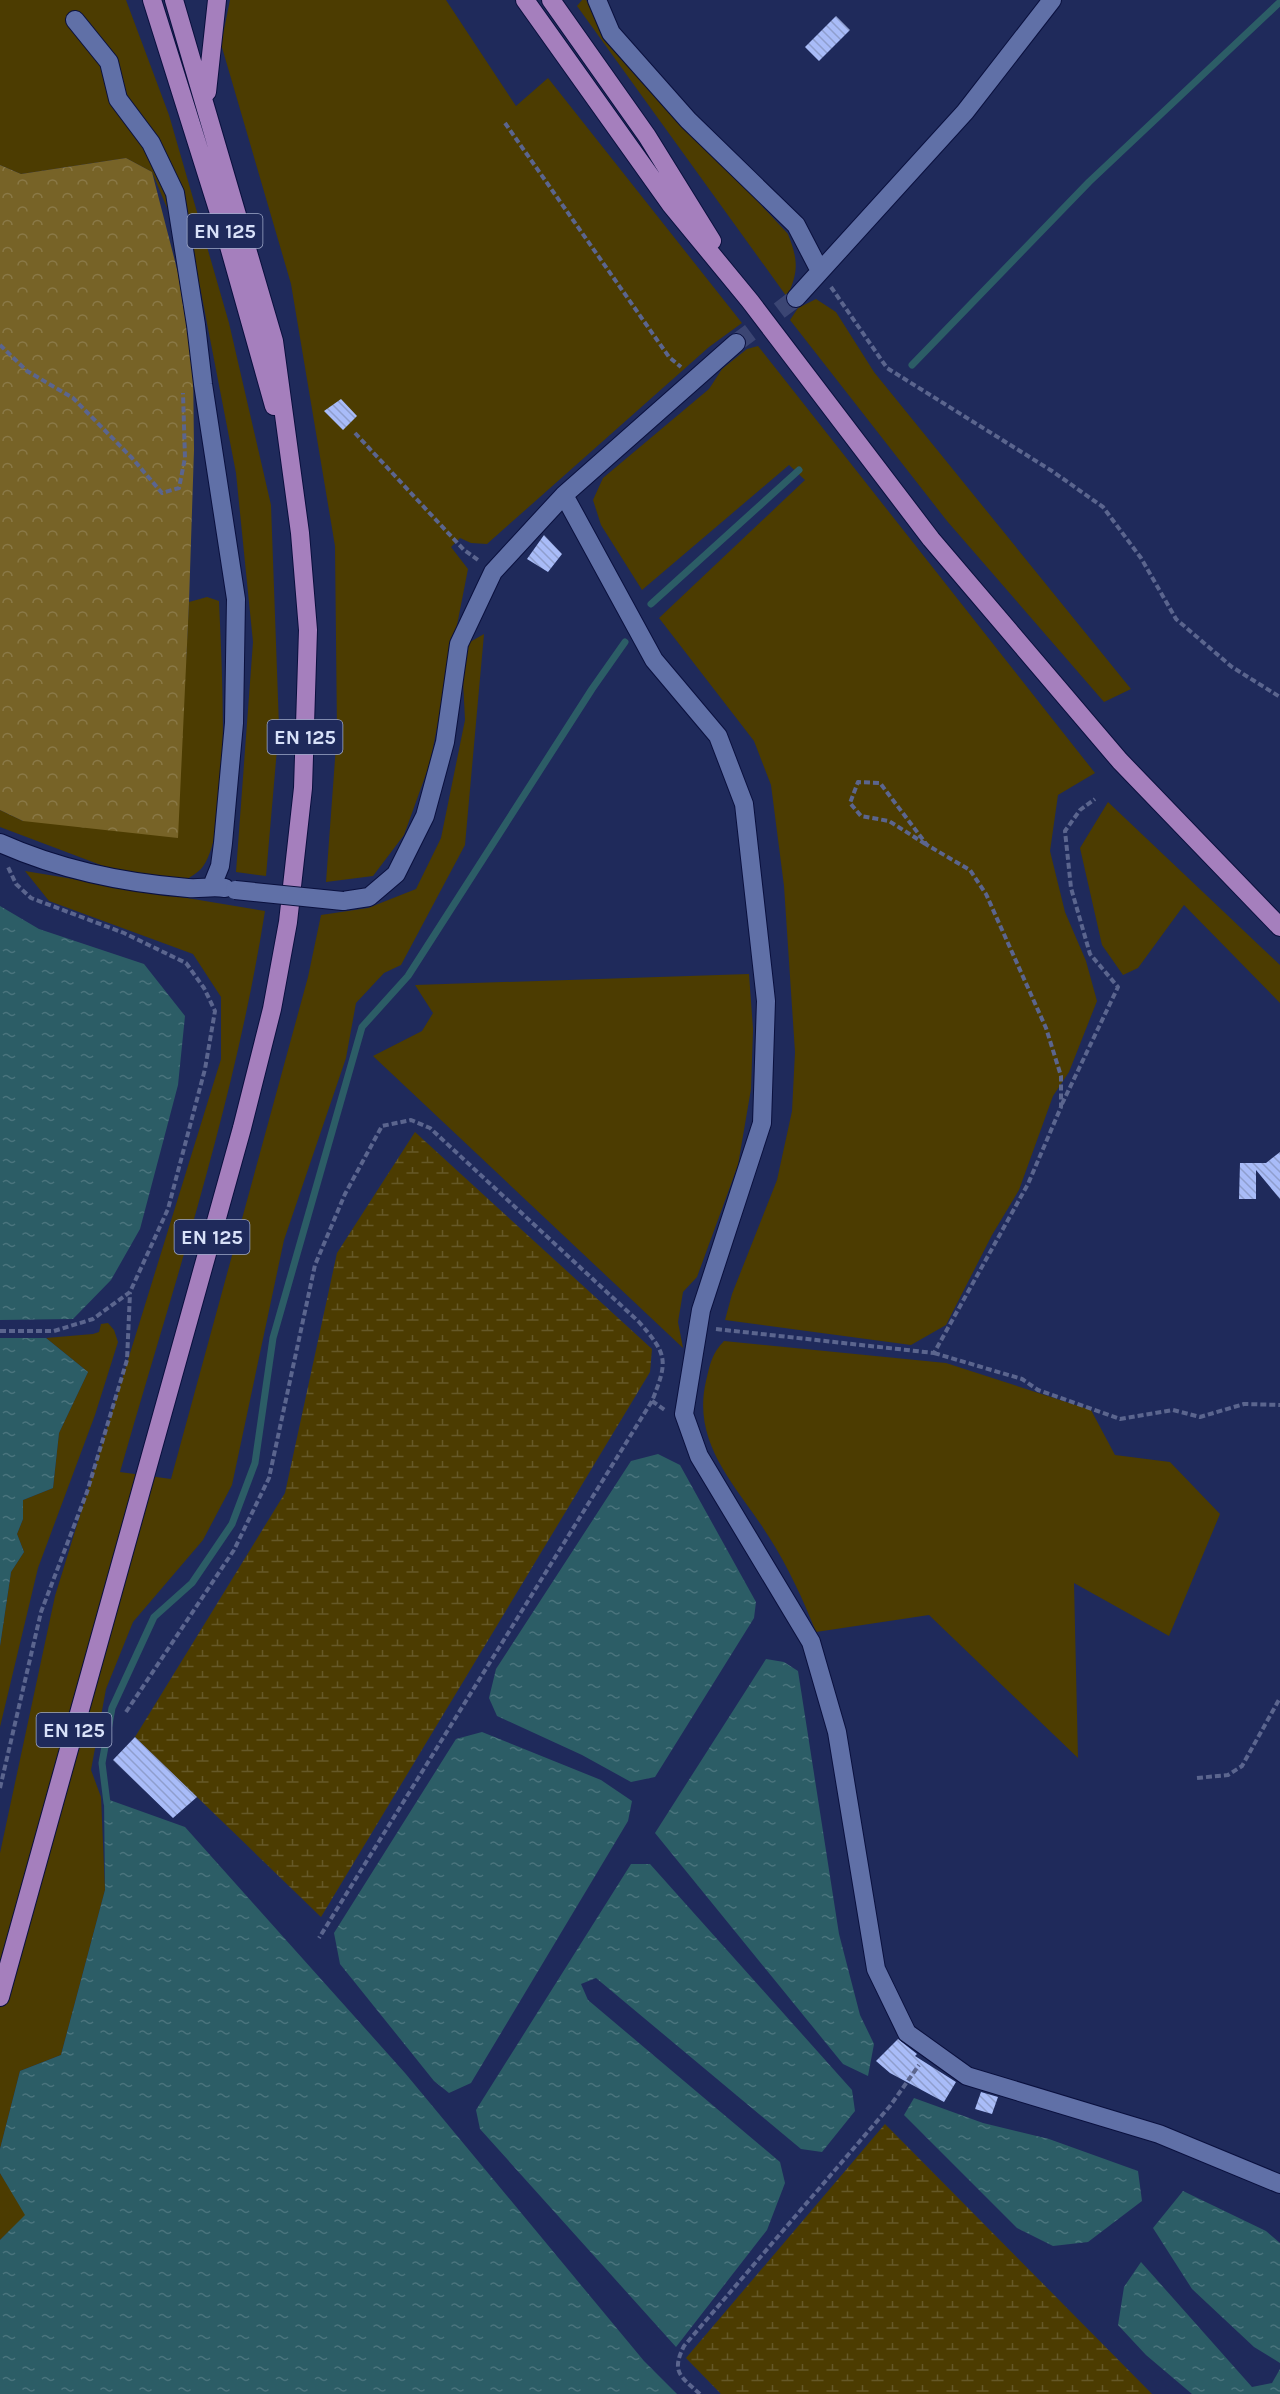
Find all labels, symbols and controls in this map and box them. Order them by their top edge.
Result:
road number: EN 125 [188,214,262,248]
road number: EN 125 [268,720,342,754]
road number: EN 125 [174,1220,250,1254]
road number: EN 125 [36,1713,112,1747]

